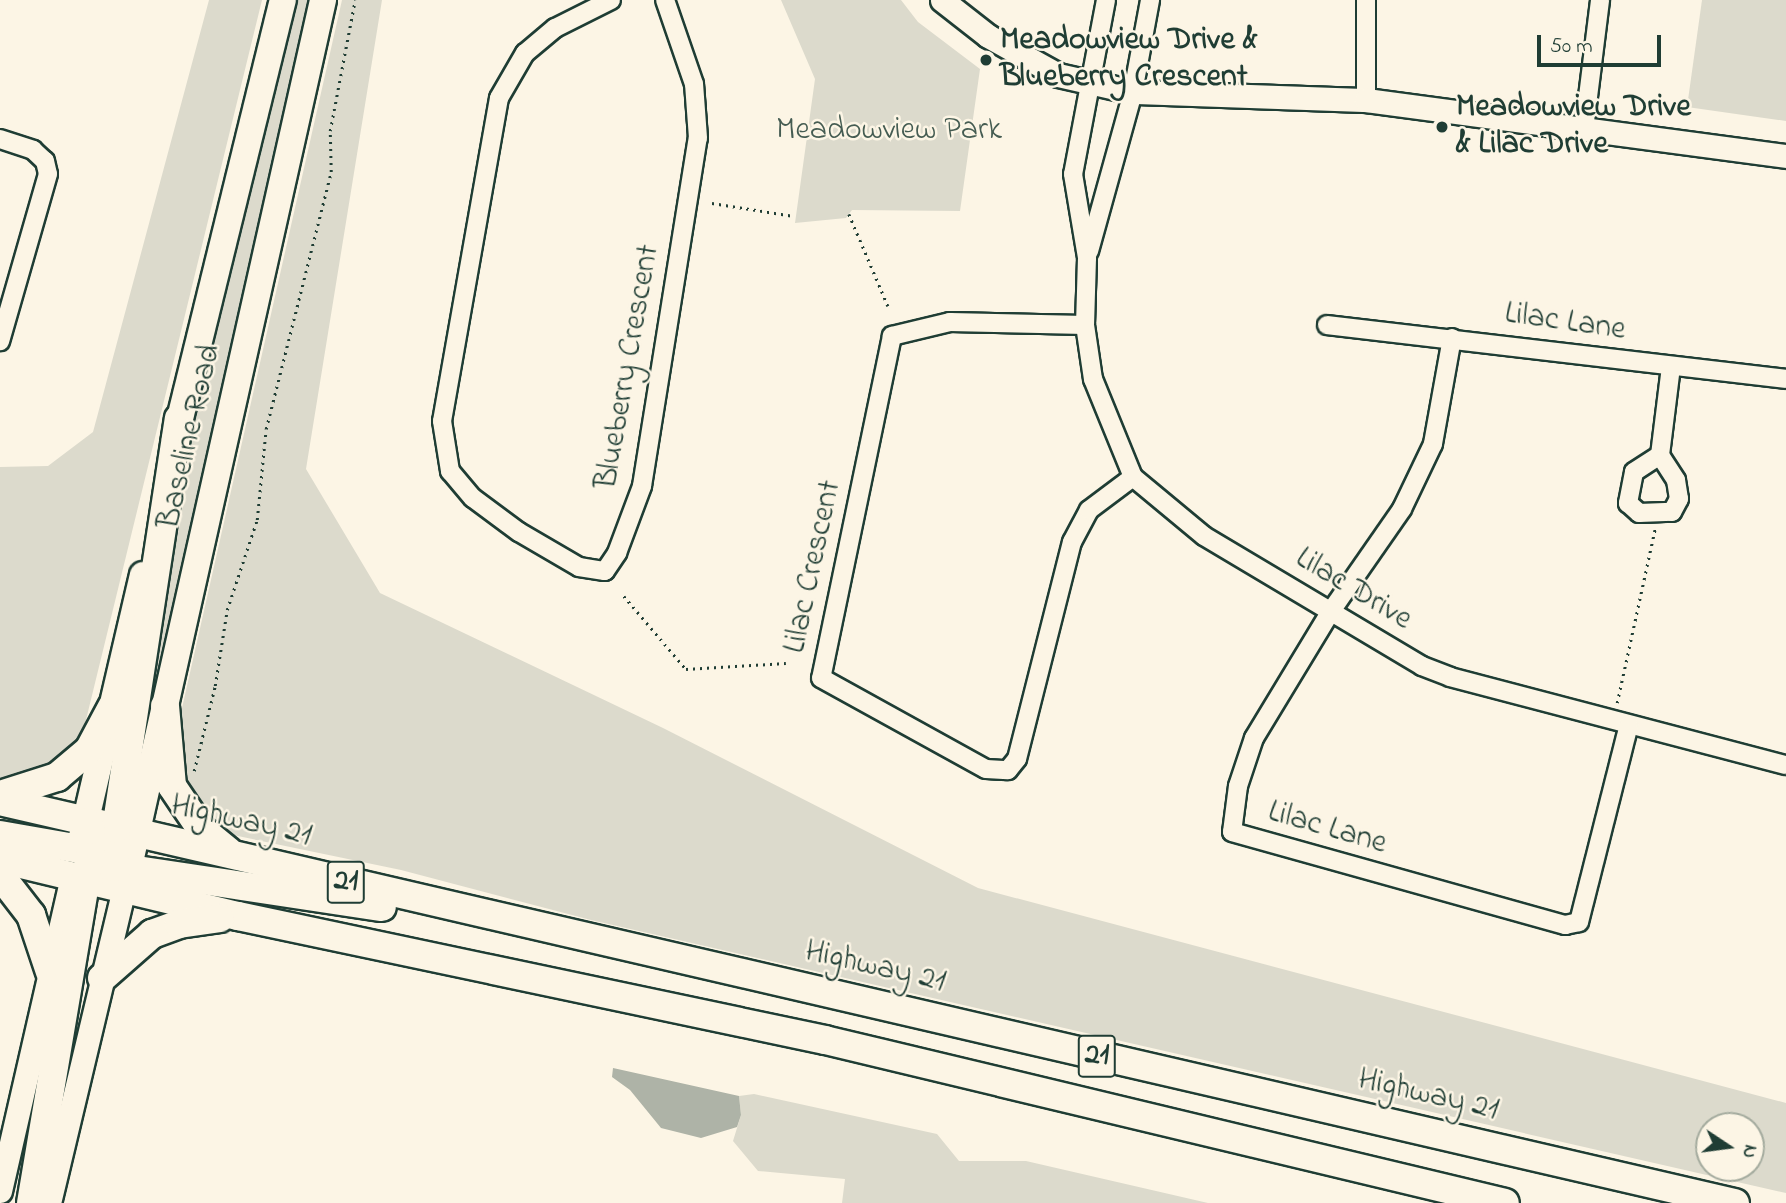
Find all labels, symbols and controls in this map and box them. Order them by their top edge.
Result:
scale bar [1541,21,1665,65]
place label: Meadowview Drive & Blueberry Crescent [1000,23,1258,98]
text: 50 m [1550,32,1593,62]
marker: Meadowview Drive & Blueberry Crescent [978,52,994,68]
place label: Meadowview Drive & Lilac Drive [1456,90,1691,165]
park label: Meadowview Park [776,112,1002,150]
marker: Meadowview Drive & Lilac Drive [1434,119,1450,135]
street label: Blueberry Crescent [589,242,669,492]
street label: Lilac Lane [1502,296,1628,350]
street label: Baseline Road [151,341,231,533]
street label: Lilac Crescent [777,477,851,657]
street label: Lilac Drive [1288,540,1418,640]
street label: Highway 21 [167,787,315,857]
street label: Lilac Lane [1263,794,1391,864]
road number: 21 [327,856,365,908]
street label: Highway 21 [801,933,949,1003]
road number: 21 [1078,1030,1116,1082]
street label: Highway 21 [1354,1061,1502,1131]
north arrow [1695,1112,1765,1182]
text: N [1734,1142,1764,1161]

